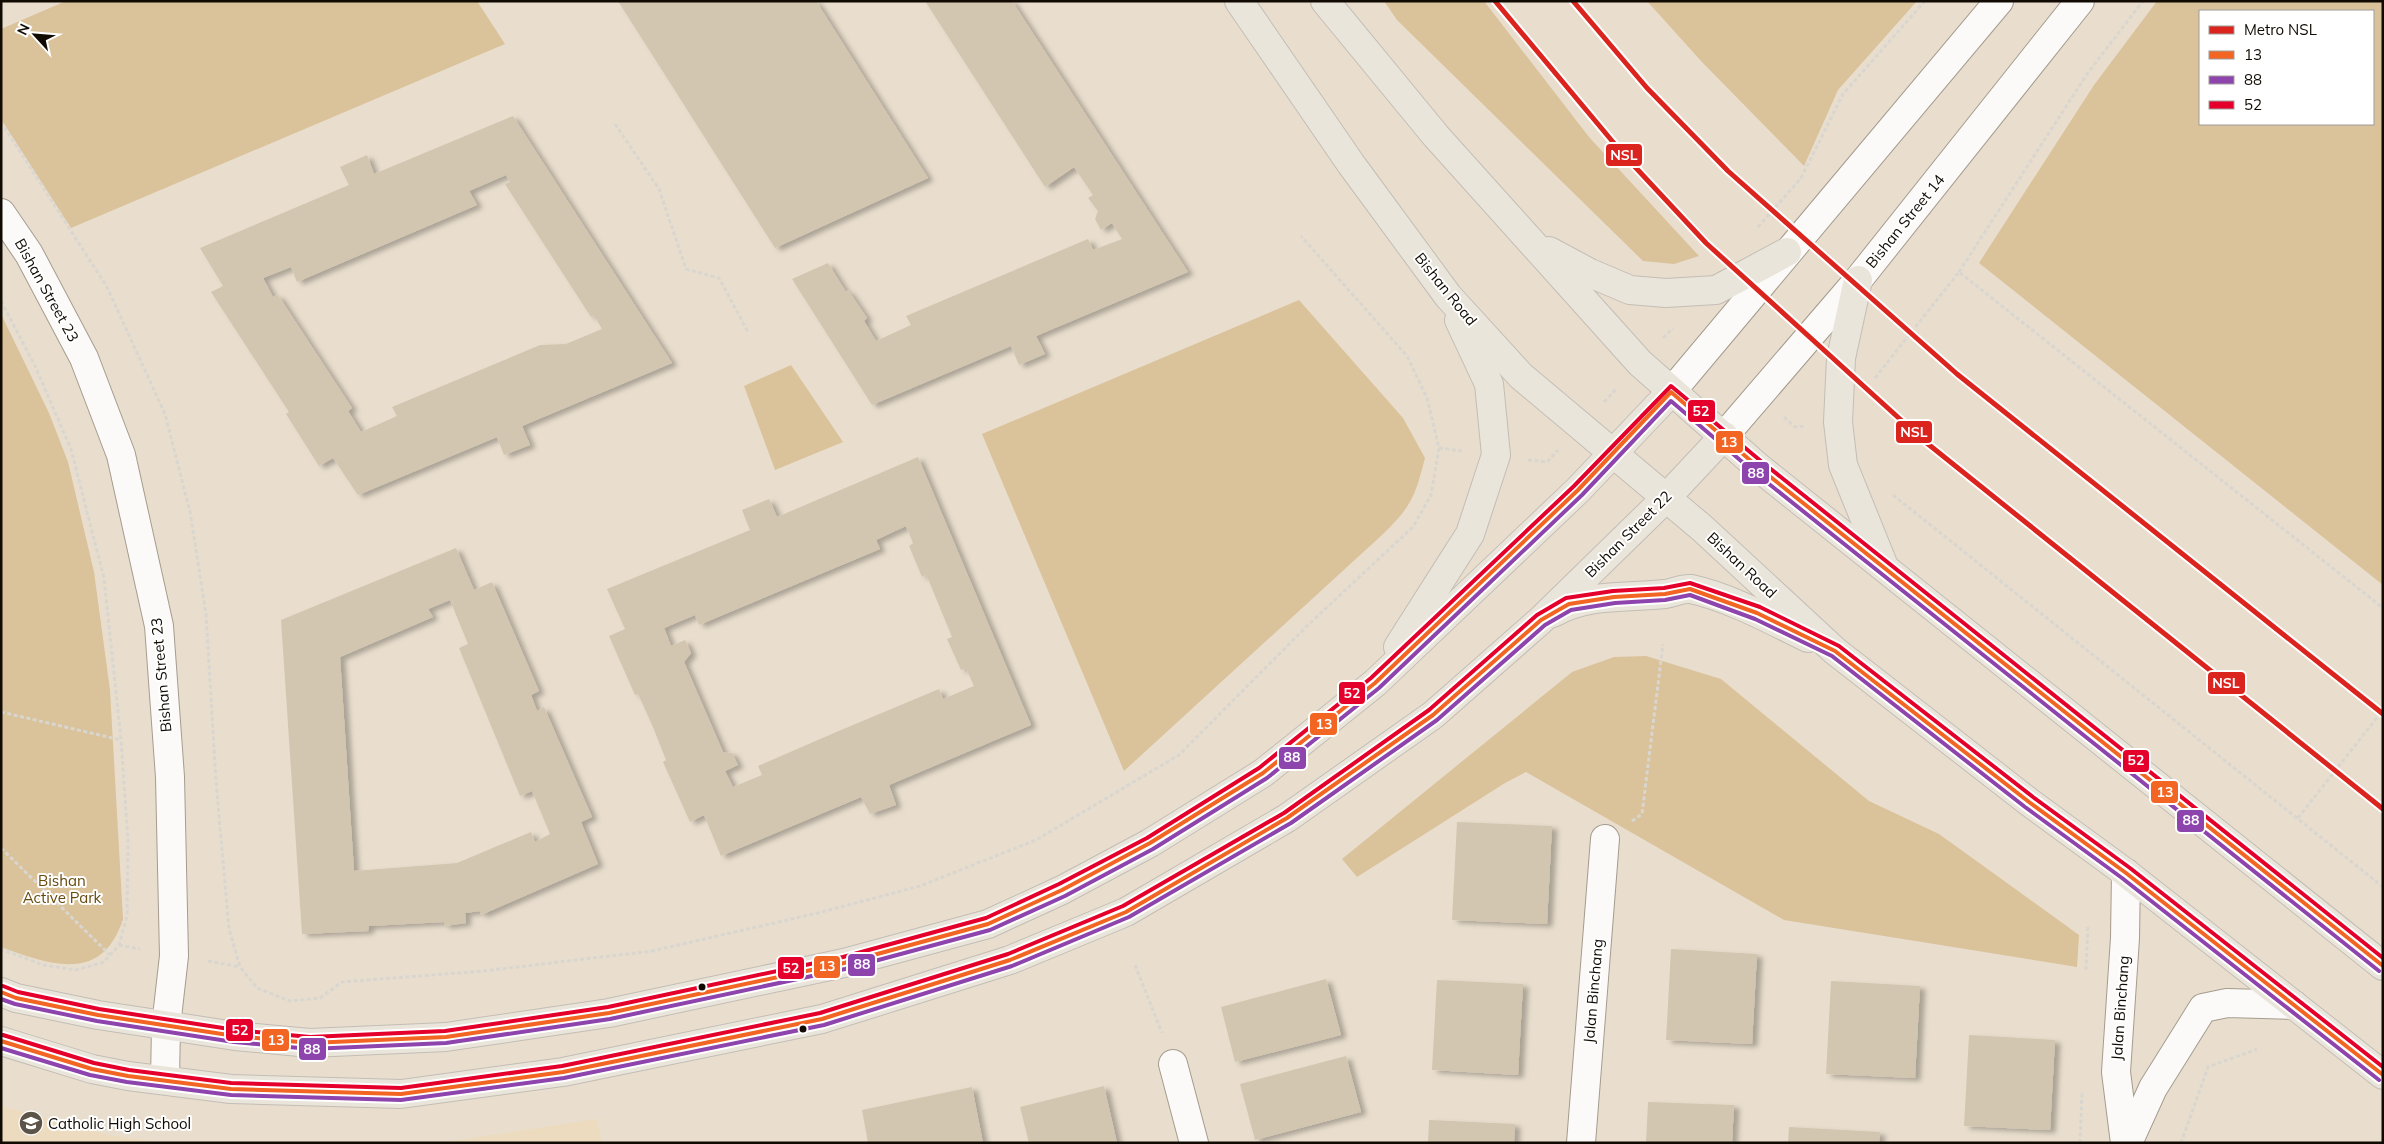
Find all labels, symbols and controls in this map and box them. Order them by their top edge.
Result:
north arrow [10,10,60,60]
legend [2199,10,2374,125]
text: Metro NSL [2244,20,2317,39]
text: N [13,21,34,38]
text: 13 [2244,45,2262,64]
text: 88 [2244,70,2262,89]
text: 52 [2244,95,2262,114]
line badge: NSL [1605,143,1643,167]
text: NSL [1610,146,1638,164]
street label: Bishan Street 14 [1861,170,1949,272]
street label: Bishan Street 23 [11,235,83,345]
street label: Bishan Road [1411,249,1481,329]
line badge: 52 [1687,399,1716,423]
text: 52 [1693,402,1709,420]
line badge: NSL [1895,420,1933,444]
text: NSL [1900,423,1928,441]
line badge: 13 [1715,430,1744,454]
text: 13 [1721,433,1737,451]
line badge: 88 [1741,461,1770,485]
text: 88 [1748,464,1764,482]
street label: Bishan Street 22 [1581,487,1675,581]
street label: Bishan Road [1703,528,1781,602]
street label: Bishan Street 23 [147,617,175,733]
line badge: NSL [2207,671,2246,695]
text: NSL [2212,674,2240,692]
line badge: 52 [1338,681,1366,705]
text: 52 [1344,684,1360,702]
line badge: 13 [1309,712,1338,736]
text: 13 [1316,715,1332,733]
line badge: 88 [1278,746,1307,770]
text: 88 [1284,748,1300,766]
line badge: 52 [2122,749,2150,773]
text: 52 [2128,751,2144,769]
line badge: 13 [2150,780,2179,804]
text: 13 [2157,783,2173,801]
line badge: 88 [2176,809,2205,833]
text: 88 [2183,811,2199,829]
park label: Bishan Active Park [23,871,102,907]
street label: Jalan Binchang [1579,938,1607,1044]
line badge: 88 [847,953,876,977]
line badge: 13 [813,955,841,979]
text: 88 [854,955,870,973]
street label: Jalan Binchang [2107,955,2133,1061]
line badge: 52 [777,956,805,980]
text: 13 [819,957,835,975]
text: 52 [783,959,799,977]
unlabelled marker [697,982,707,992]
line badge: 52 [225,1018,254,1042]
text: 52 [232,1021,248,1039]
unlabelled marker [798,1024,808,1034]
line badge: 13 [261,1028,290,1052]
text: 13 [268,1031,284,1049]
line badge: 88 [298,1037,327,1061]
text: 88 [304,1040,320,1058]
school or university icon: Catholic High School [18,1110,44,1136]
place label: Catholic High School [48,1114,191,1133]

